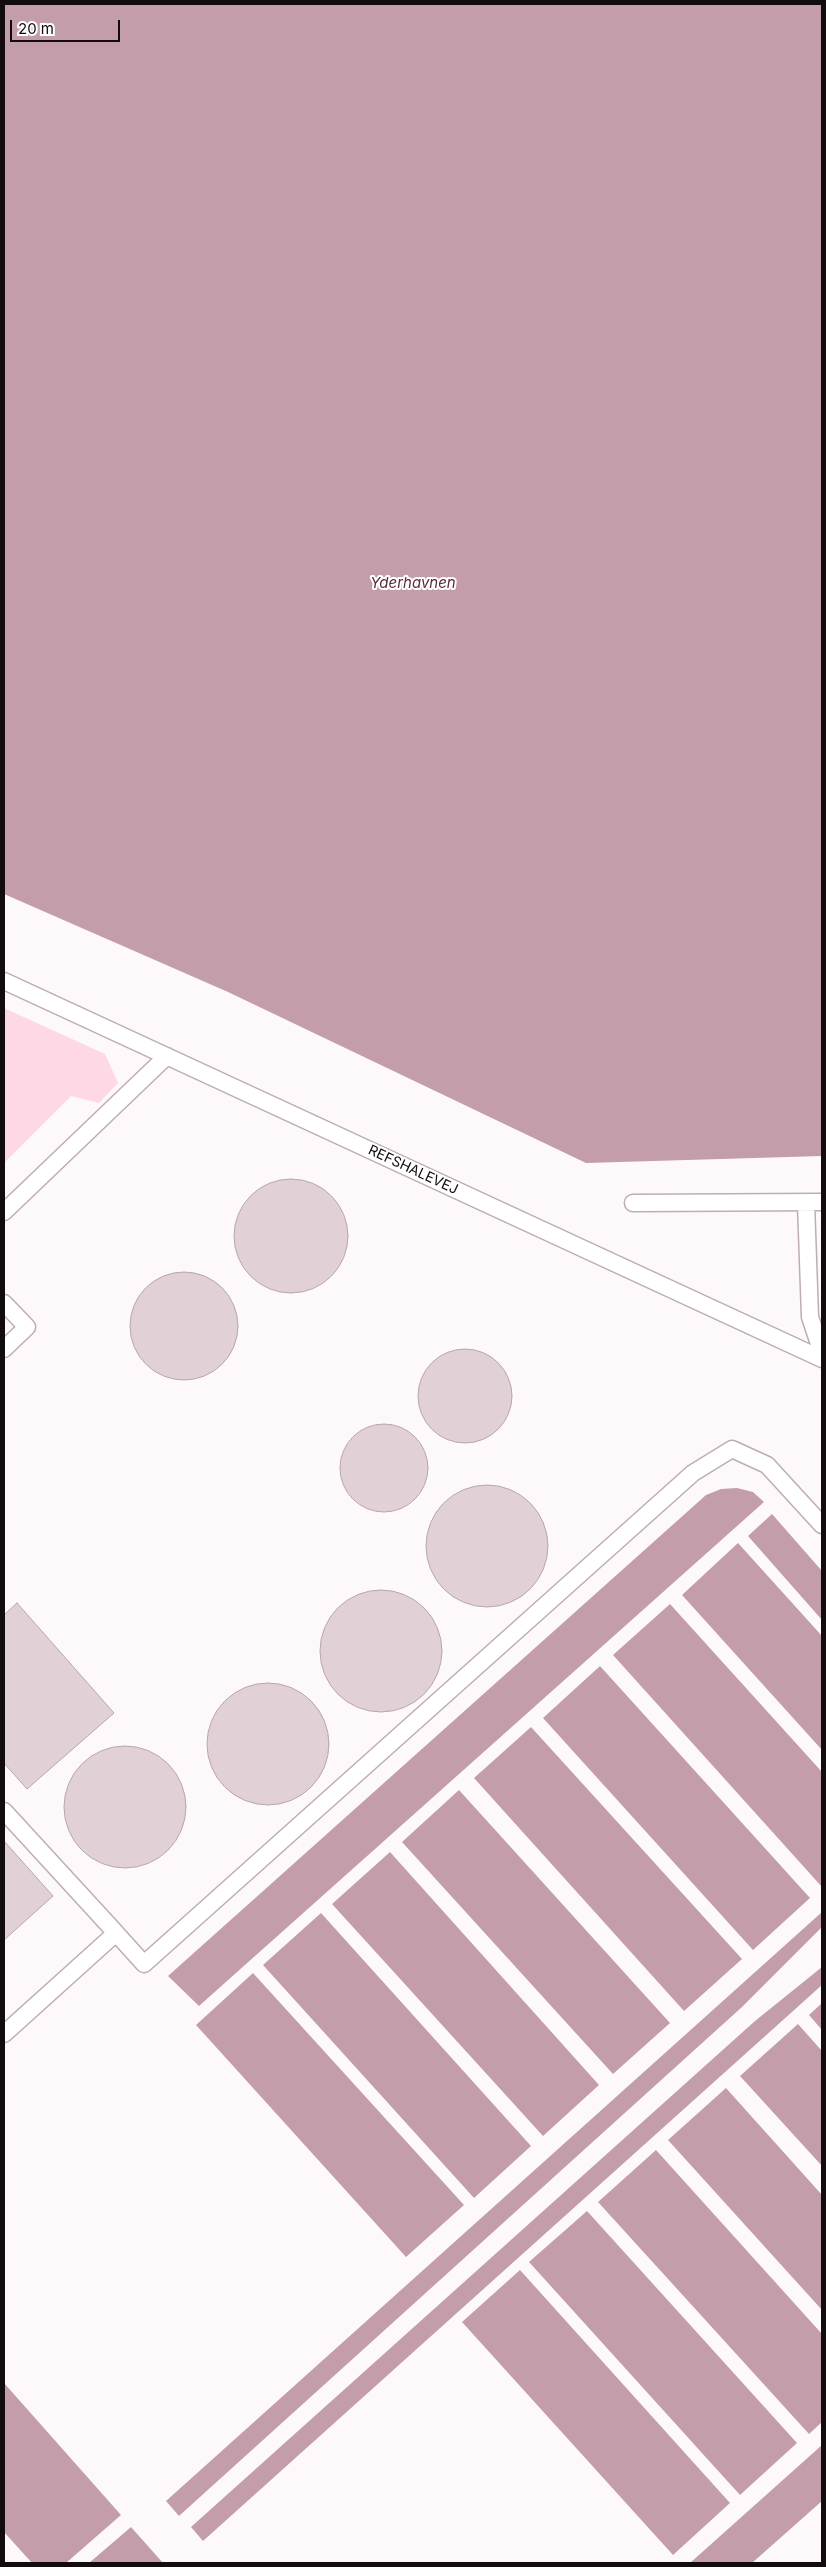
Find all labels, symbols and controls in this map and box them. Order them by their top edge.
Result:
scale bar [12,10,122,42]
text: 20 m [18,19,54,38]
water label: Yderhavnen [370,574,456,592]
street label: REFSHALEVEJ [365,1142,461,1198]

